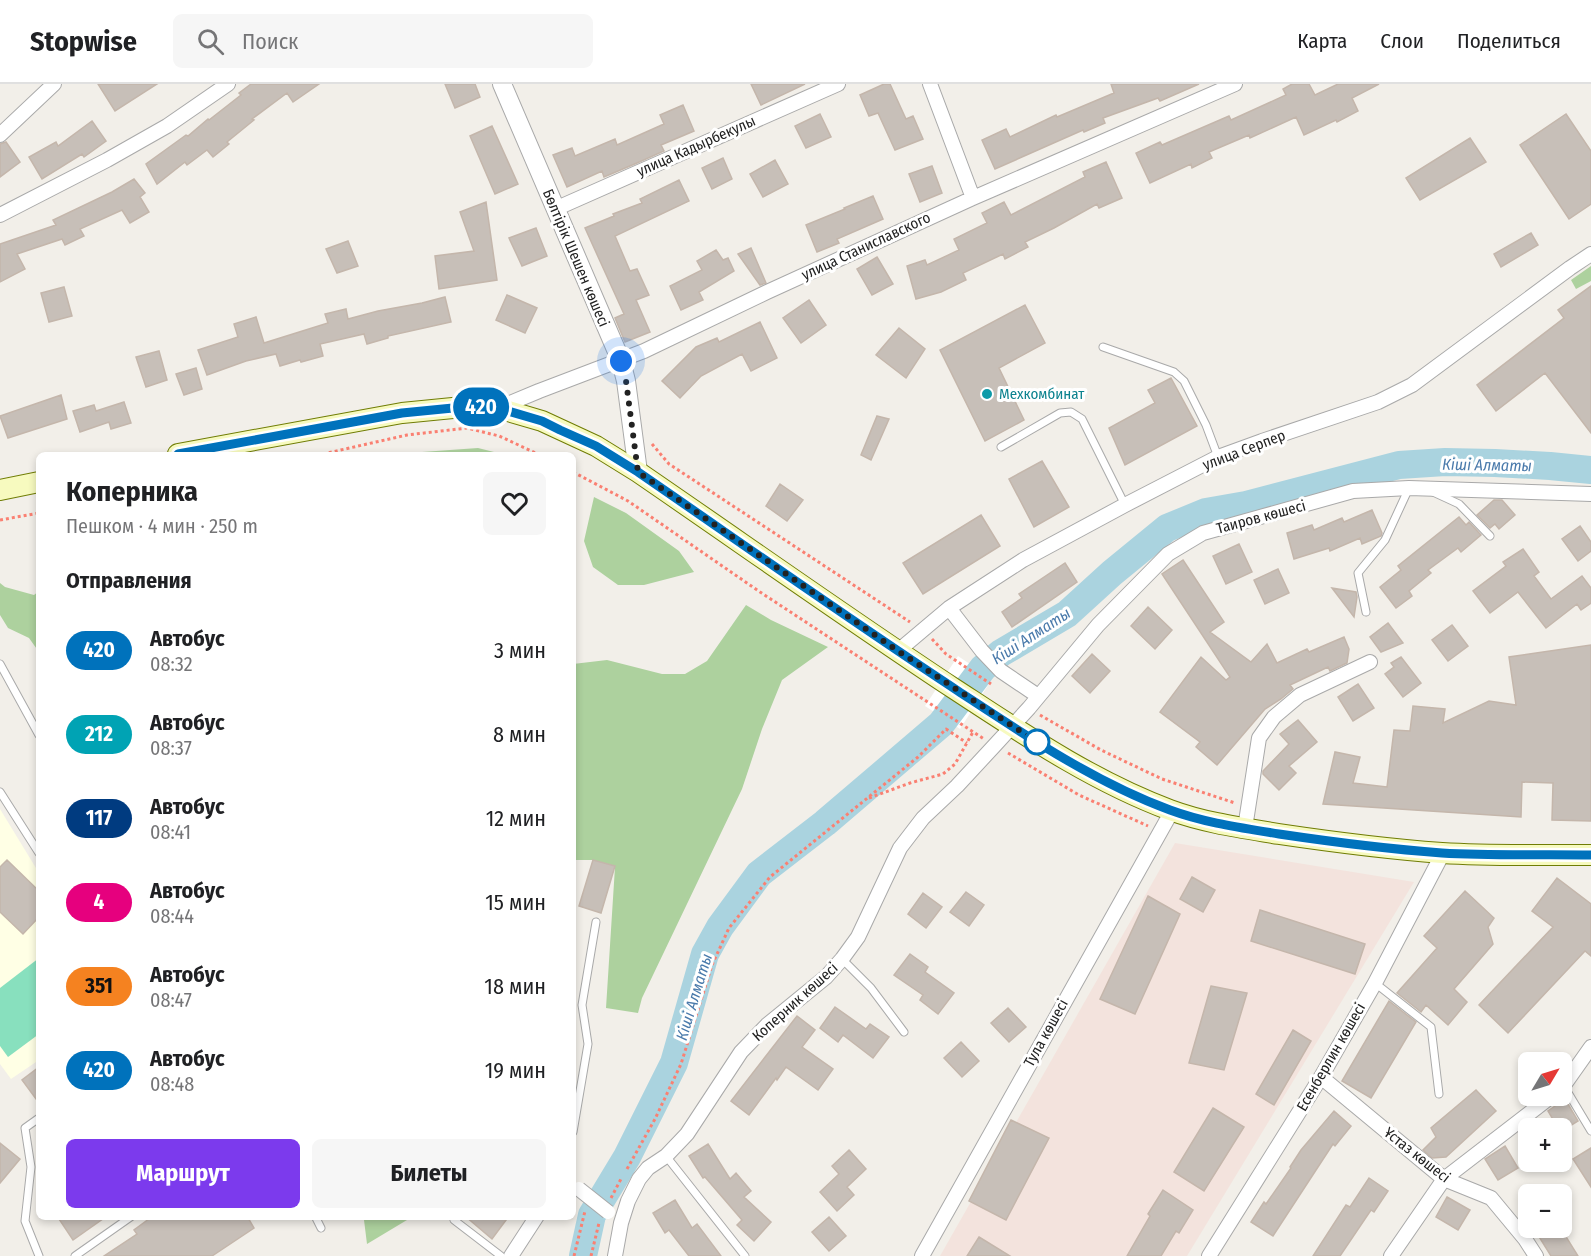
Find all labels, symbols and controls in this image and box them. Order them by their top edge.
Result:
search box [173,14,593,68]
text: Stopwise [30,25,137,58]
icon: search [194,25,227,58]
text: Поиск [242,28,298,55]
text: Карта [1297,28,1347,54]
text: Слои [1380,28,1424,54]
text: Поделиться [1457,28,1561,54]
street label: улица Кадырбекулы [634,112,758,180]
street label: Бөлтірік Шешен көшесі [539,186,613,330]
street label: улица Станиславского [799,208,934,284]
your location [606,346,636,376]
place label: Мехкомбинат [999,385,1085,403]
marker: Мехкомбинат [980,387,994,401]
line badge: 420 [446,388,516,426]
text: 420 [465,394,497,420]
street label: улица Серпер [1200,426,1288,474]
water label: Кіші Алматы [1442,455,1532,475]
button: heart [483,472,546,535]
text: Коперника [66,475,198,508]
street label: Таиров көшесі [1214,496,1308,538]
text: Пешком · 4 мин · 250 m [66,514,258,538]
text: Отправления [66,567,192,594]
water label: Кіші Алматы [988,604,1074,668]
text: Автобус [150,625,225,652]
text: 420 [83,637,115,663]
text: 3 мин [494,637,546,664]
text: 08:32 [150,652,193,676]
text: Автобус [150,709,225,736]
text: 212 [85,721,113,747]
text: 8 мин [493,721,546,748]
unlabelled marker [1024,729,1050,755]
text: 08:37 [150,736,192,760]
text: Автобус [150,793,225,820]
text: 117 [86,805,112,831]
text: 12 мин [486,805,546,832]
text: 08:41 [150,820,191,844]
text: Автобус [150,877,225,904]
text: 4 [94,889,104,915]
text: 15 мин [485,889,546,916]
text: 08:44 [150,904,194,928]
water label: Кіші Алматы [672,951,716,1043]
street label: Коперник көшесі [749,959,841,1045]
text: Автобус [150,961,225,988]
text: 351 [85,973,113,999]
text: 18 мин [484,973,546,1000]
text: 08:47 [150,988,192,1012]
street label: Тула көшесі [1020,996,1072,1070]
street label: Есенберлин көшесі [1293,1000,1369,1114]
text: Автобус [150,1045,225,1072]
north arrow [1518,1052,1572,1106]
map controls [1518,1052,1572,1238]
text: 420 [83,1057,115,1083]
text: 19 мин [485,1057,546,1084]
text: 08:48 [150,1072,194,1096]
button: + [1518,1118,1572,1172]
street label: Ұстаз көшесі [1380,1124,1454,1186]
button: Маршрут [66,1139,300,1208]
button: Билеты [312,1139,546,1208]
button: − [1518,1184,1572,1238]

